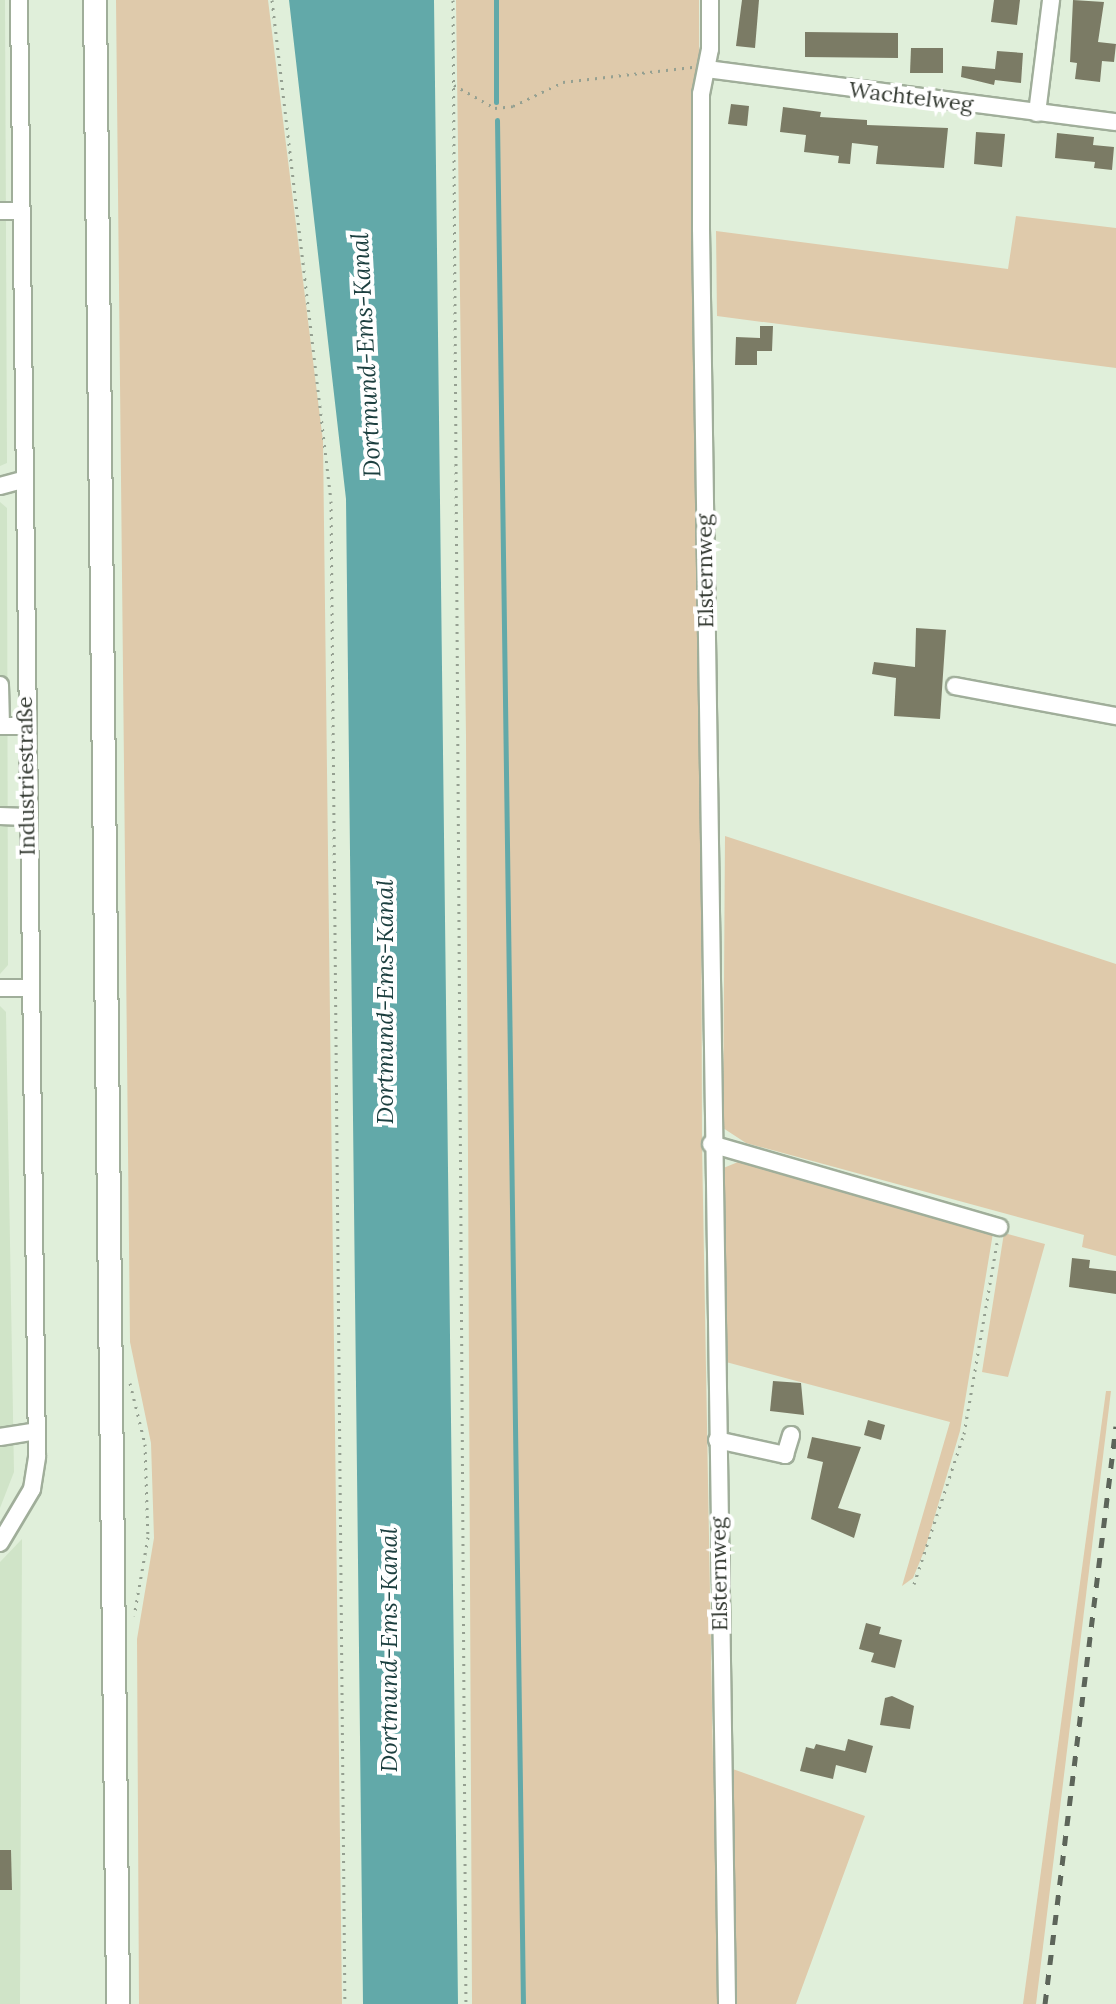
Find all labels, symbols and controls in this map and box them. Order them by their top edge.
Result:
street label: Wachtelweg [847,76,975,118]
water label: Dortmund-Ems-Kanal [345,232,387,478]
street label: Elsternweg [691,514,719,628]
street label: Industriestraße [11,696,41,856]
water label: Dortmund-Ems-Kanal [371,879,399,1125]
street label: Elsternweg [705,1517,733,1631]
water label: Dortmund-Ems-Kanal [375,1527,403,1773]

